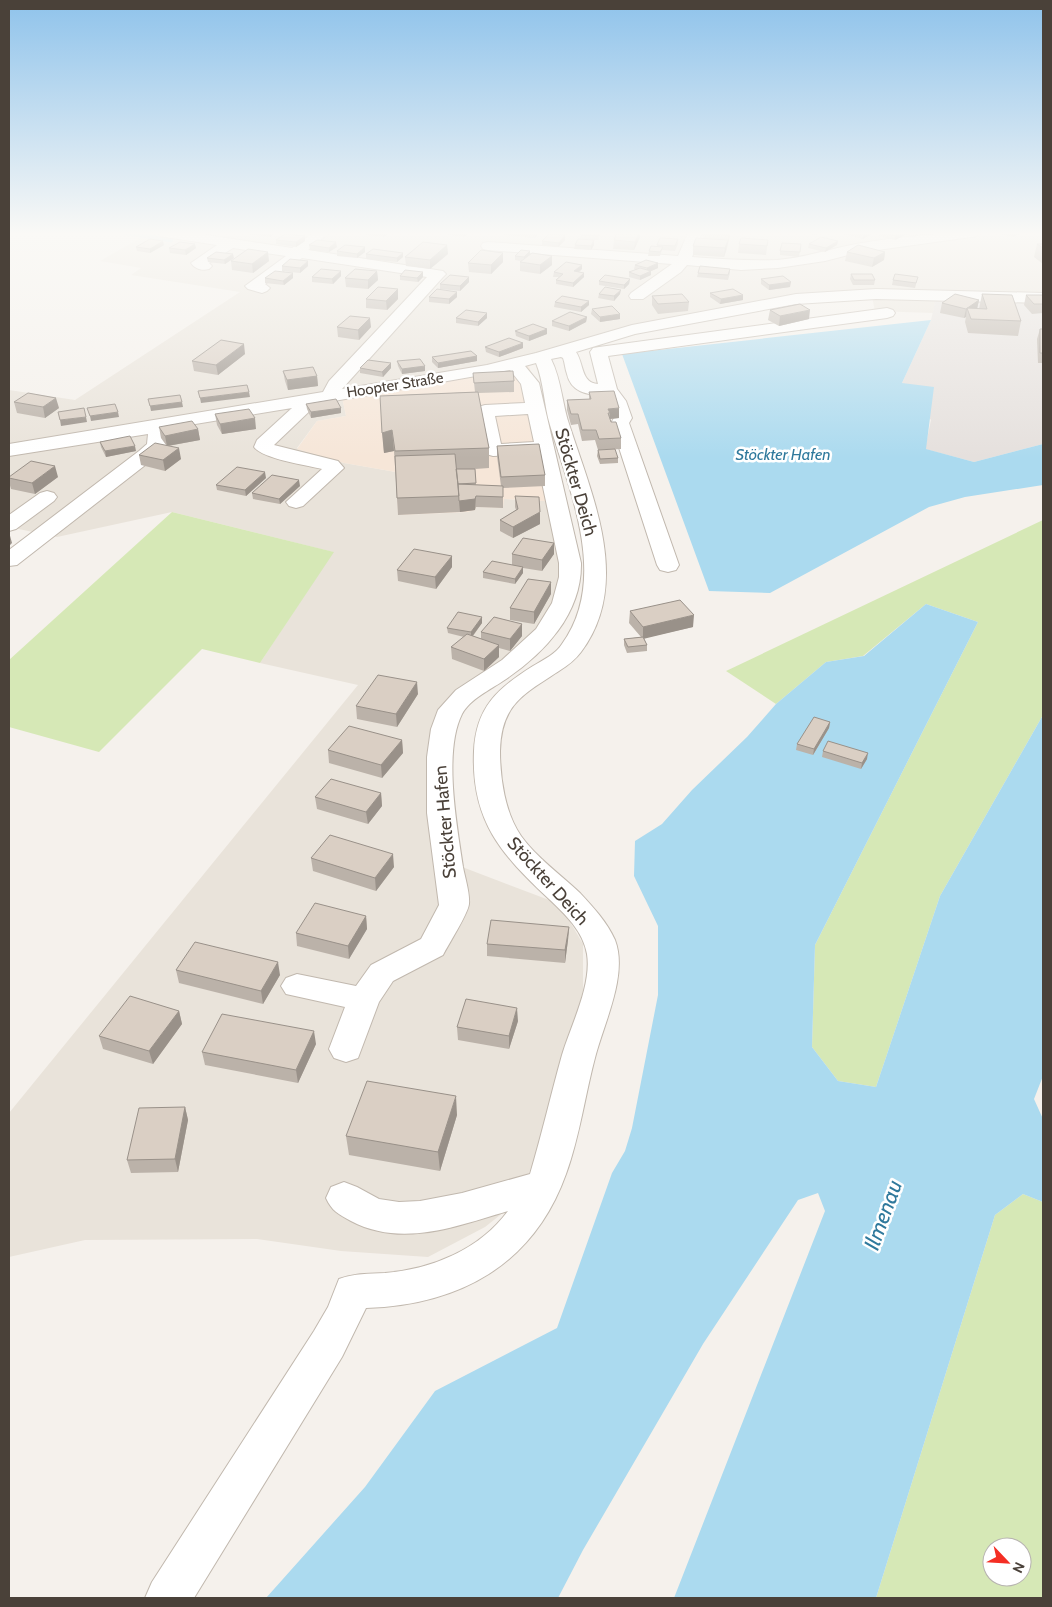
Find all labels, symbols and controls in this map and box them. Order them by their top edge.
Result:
street label: Hoopter Straße [345,368,445,402]
street label: Stöckter Deich [550,425,602,539]
water label: Stöckter Hafen [735,445,831,464]
street label: Stöckter Hafen [429,765,461,879]
street label: Stöckter Deich [503,832,593,930]
water label: Ilmenau [858,1176,908,1254]
north arrow [982,1537,1032,1587]
text: N [1009,1559,1029,1576]

